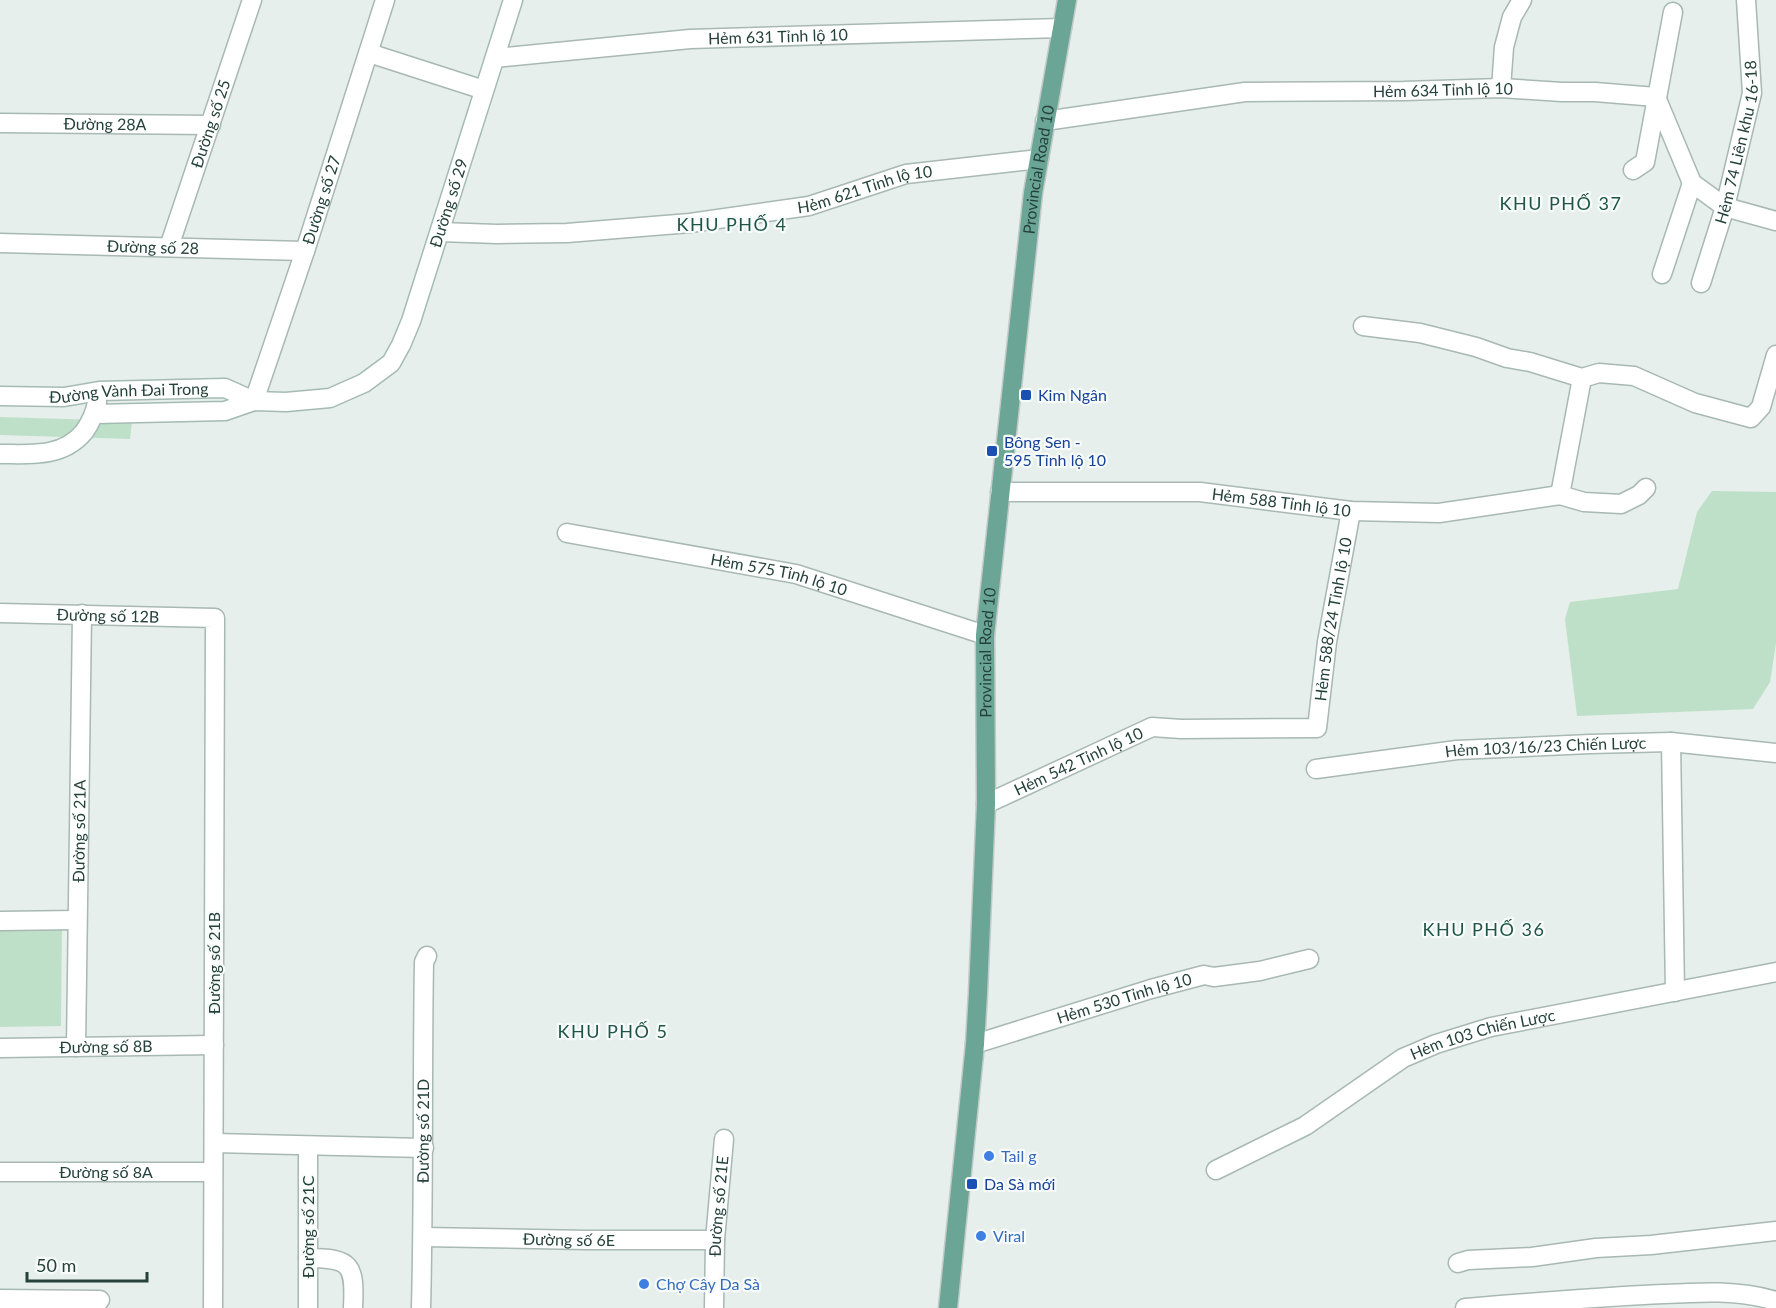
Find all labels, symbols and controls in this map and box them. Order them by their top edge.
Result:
street label: Hẻm 631 Tỉnh lộ 10 [708,24,848,47]
street label: Hẻm 74 Liên khu 16-18 [1710,60,1761,226]
street label: Đường số 25 [186,77,234,170]
street label: Hẻm 634 Tỉnh lộ 10 [1373,78,1513,100]
street label: Provincial Road 10 [1019,104,1057,235]
street label: Đường 28A [63,114,147,133]
street label: Đường số 27 [298,153,344,247]
street label: Đường số 29 [425,156,471,250]
street label: Hẻm 621 Tỉnh lộ 10 [796,161,933,217]
district label: KHU PHỐ 37 [1500,192,1622,214]
district label: KHU PHỐ 4 [676,213,788,235]
street label: Đường số 28 [107,236,199,257]
street label: Đường Vành Đai Trong [49,378,209,406]
place label: Kim Ngân [1038,385,1107,404]
marker: Kim Ngân [1019,388,1033,402]
place label: Bông Sen - 595 Tỉnh lộ 10 [1004,432,1106,469]
marker: Bông Sen - 595 Tỉnh lộ 10 [985,444,999,458]
street label: Hẻm 588 Tỉnh lộ 10 [1211,484,1352,520]
street label: Hẻm 588/24 Tỉnh lộ 10 [1310,536,1355,702]
street label: Hẻm 575 Tỉnh lộ 10 [709,549,850,599]
street label: Provincial Road 10 [975,587,999,718]
street label: Đường số 12B [57,604,159,626]
street label: Hẻm 542 Tỉnh lộ 10 [1011,723,1146,799]
street label: Hẻm 103/16/23 Chiến Lược [1444,733,1647,761]
street label: Đường số 21A [68,779,89,883]
street label: Đường số 21B [204,912,223,1014]
district label: KHU PHỐ 36 [1423,918,1545,940]
street label: Hẻm 530 Tỉnh lộ 10 [1054,969,1193,1027]
street label: Hẻm 103 Chiến Lược [1407,1005,1557,1063]
district label: KHU PHỐ 5 [557,1020,669,1042]
street label: Đường số 8B [59,1036,153,1056]
street label: Đường số 21D [413,1079,432,1183]
place label: Tail g [1001,1146,1037,1165]
marker: Tail g [982,1149,996,1163]
street label: Đường số 21E [705,1155,731,1257]
street label: Đường số 8A [59,1162,153,1181]
place label: Da Sà mới [984,1174,1055,1193]
street label: Đường số 21C [298,1175,317,1278]
marker: Da Sà mới [965,1177,979,1191]
place label: Viral [993,1226,1025,1245]
street label: Đường số 6E [523,1229,615,1249]
marker: Viral [974,1229,988,1243]
scale bar [27,1245,147,1283]
text: 50 m [36,1254,76,1276]
place label: Chợ Cây Da Sà [656,1274,760,1293]
marker: Chợ Cây Da Sà [637,1277,651,1291]

